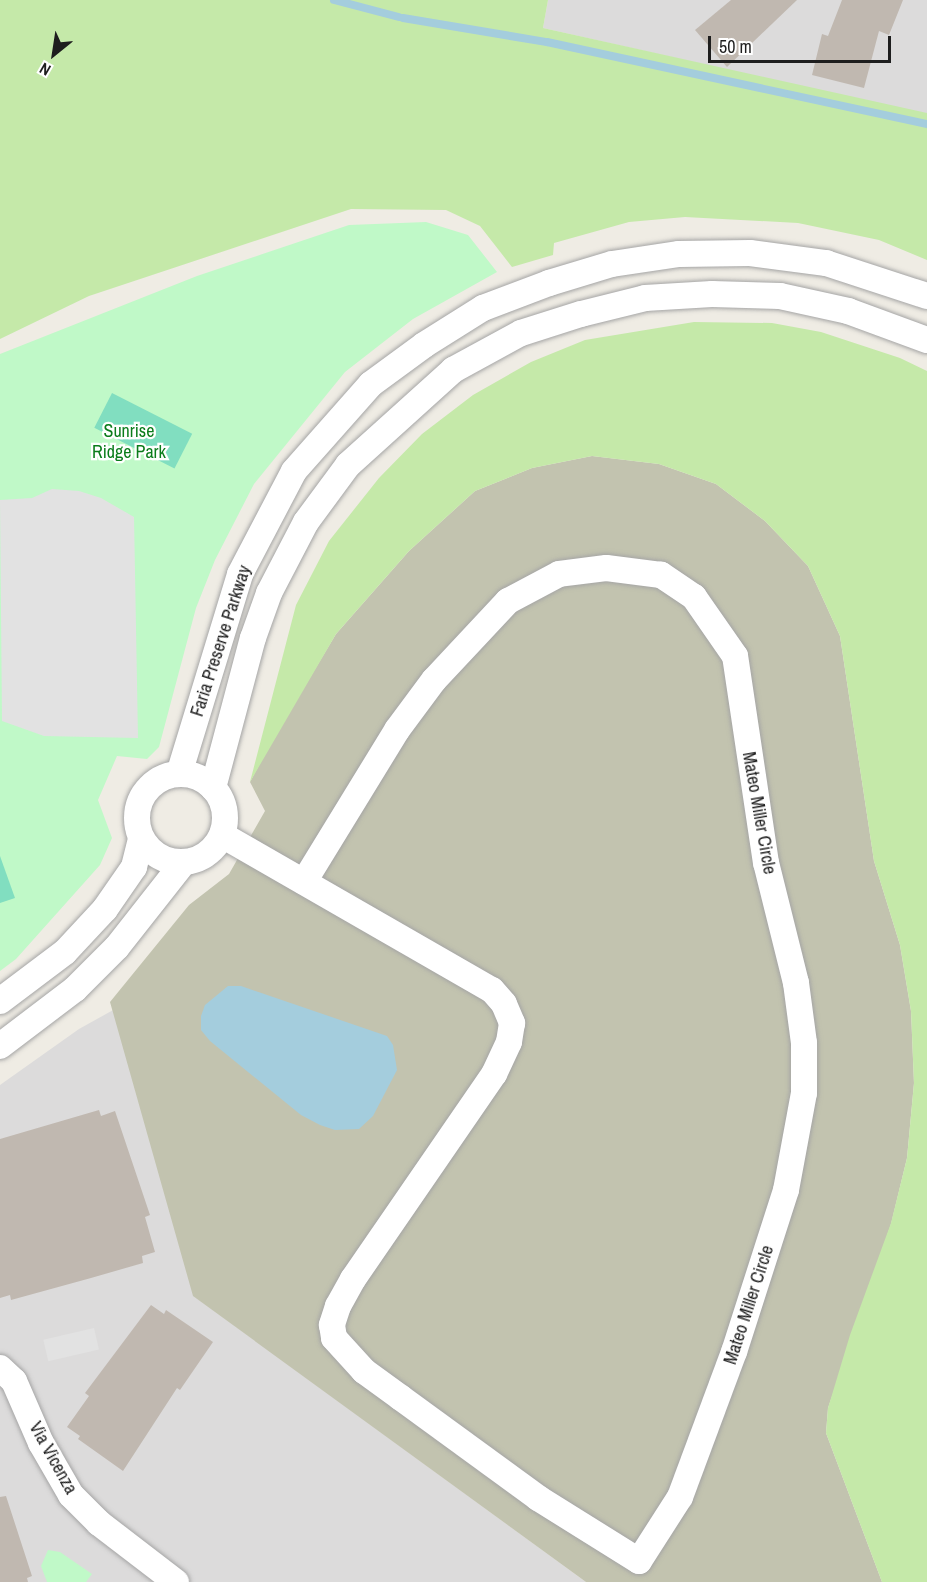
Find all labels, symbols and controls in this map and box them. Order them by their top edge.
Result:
north arrow [24,24,84,84]
scale bar [711,24,894,62]
text: 50 m [719,34,752,59]
text: N [35,58,55,81]
park label: Sunrise Ridge Park [92,421,166,464]
street label: Faria Preserve Parkway [186,563,256,719]
street label: Mateo Miller Circle [738,750,780,876]
street label: Mateo Miller Circle [720,1243,778,1367]
street label: Via Vicenza [24,1418,82,1498]

